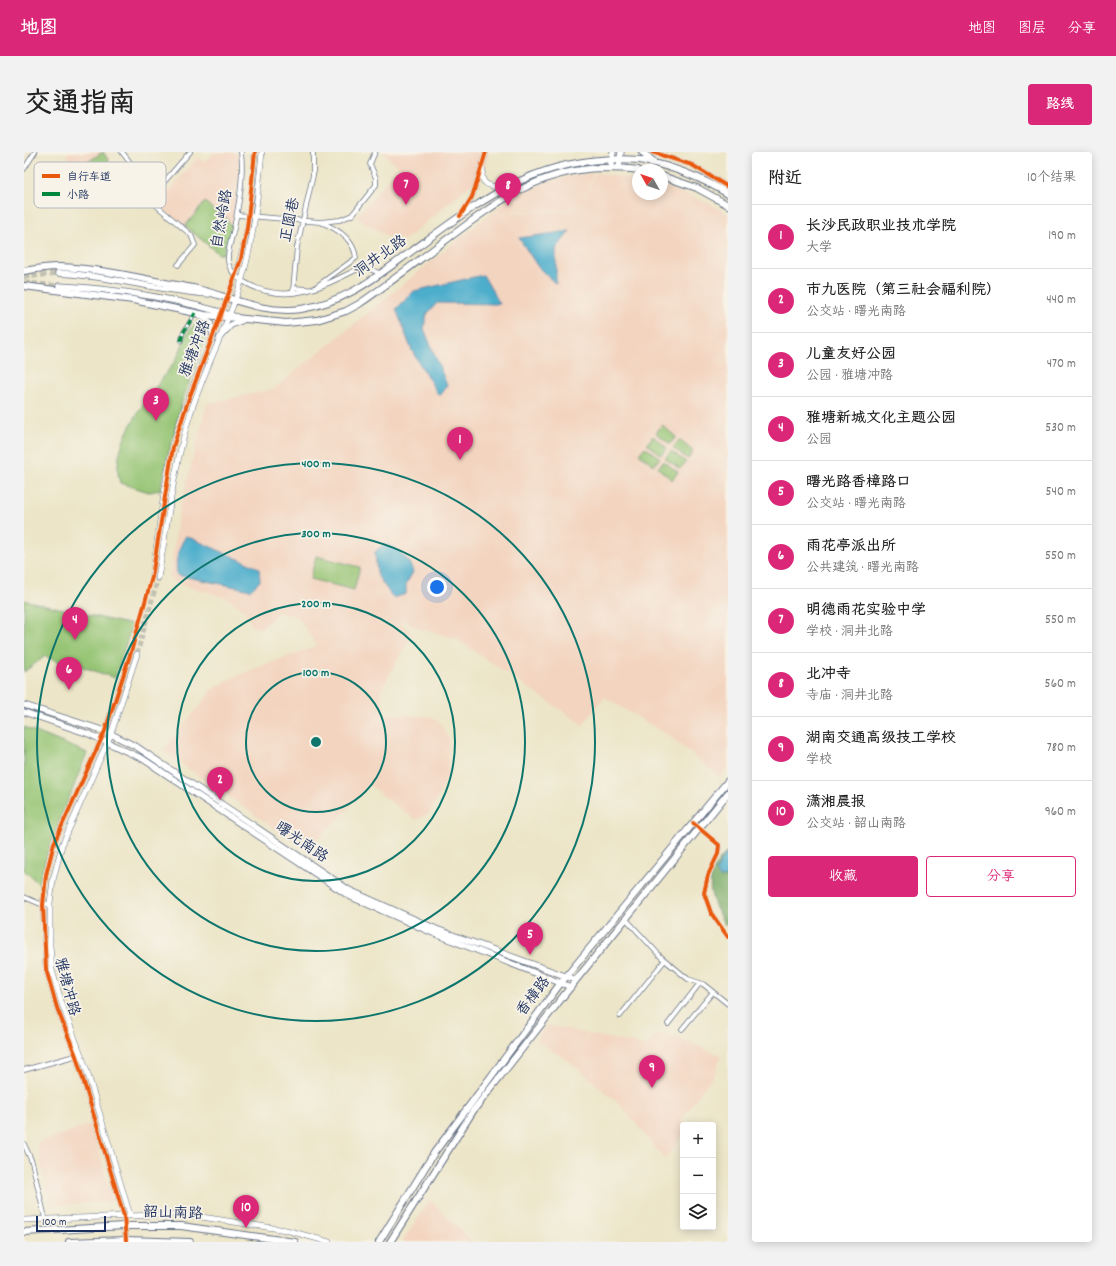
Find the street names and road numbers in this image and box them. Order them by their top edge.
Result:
street label: 自然岭路 [207,188,239,250]
street label: 正圆巷 [276,196,306,244]
street label: 洞井北路 [350,231,412,283]
street label: 雅塘冲路 [175,317,217,381]
street label: 曙光南路 [270,817,332,869]
street label: 雅塘冲路 [48,955,84,1019]
street label: 香樟路 [512,972,556,1022]
street label: 韶山南路 [143,1202,203,1226]

